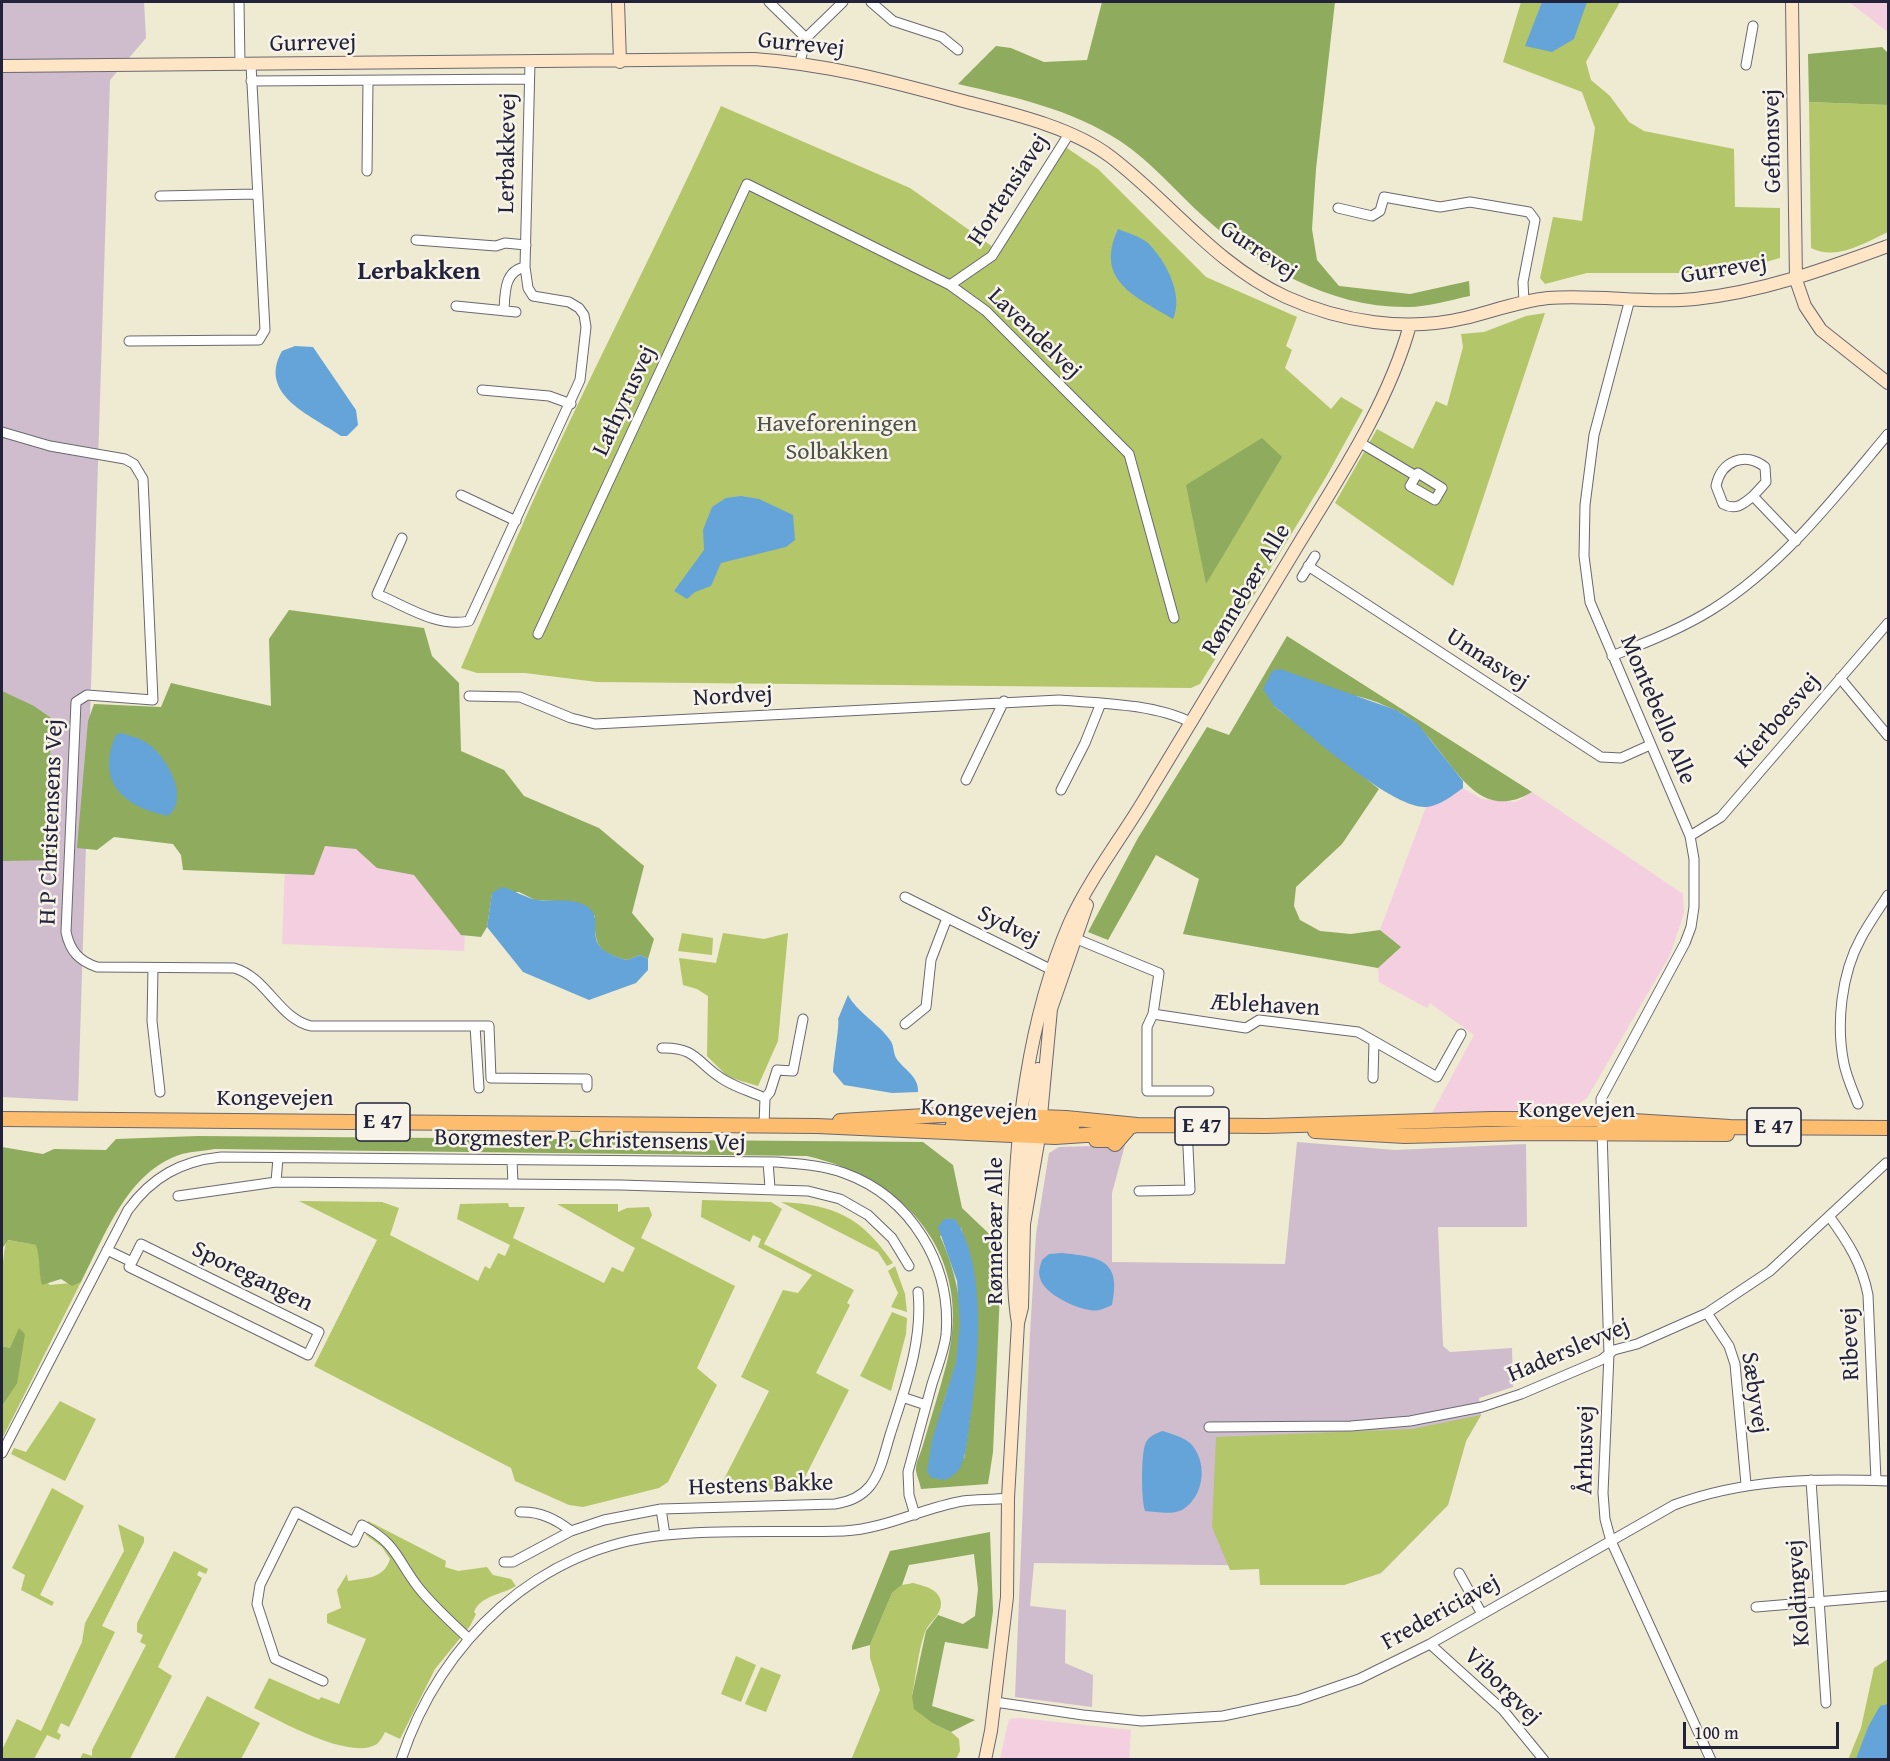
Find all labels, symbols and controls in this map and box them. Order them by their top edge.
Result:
street label: Gurrevej [756,26,846,64]
street label: Gurrevej [269,29,357,59]
street label: Gefionsvej [1758,89,1788,193]
street label: Lerbakkevej [493,92,523,214]
street label: Hortensiavej [962,129,1056,251]
street label: Gurrevej [1214,215,1302,287]
street label: Gurrevej [1679,249,1769,291]
district label: Lerbakken [358,256,480,288]
street label: Lavendelvej [981,282,1087,386]
street label: Lathyrusvej [587,341,663,461]
park label: Haveforeningen Solbakken [757,411,917,467]
street label: Rønnebær Alle [1197,519,1297,661]
street label: Unnasvej [1440,623,1534,697]
street label: Montebello Alle [1613,631,1701,789]
street label: Kierboesvej [1729,668,1827,774]
street label: Nordvej [693,681,773,713]
street label: H P Christensens Vej [34,718,70,926]
street label: Sydvej [972,900,1044,954]
street label: Æblehaven [1209,989,1321,1023]
street label: Kongevejen [217,1085,333,1113]
street label: Kongevejen [920,1094,1038,1128]
street label: Kongevejen [1519,1097,1635,1125]
road number: E 47 [356,1103,410,1141]
road number: E 47 [1175,1107,1229,1145]
road number: E 47 [1747,1108,1801,1146]
street label: Borgmester P. Christensens Vej [434,1124,746,1158]
street label: Rønnebær Alle [982,1157,1010,1305]
street label: Sporegangen [187,1235,317,1319]
street label: Ribevej [1835,1307,1867,1381]
street label: Haderslevvej [1504,1312,1634,1390]
street label: Sæbyvej [1734,1350,1774,1436]
street label: Århusvej [1571,1405,1601,1495]
street label: Hestens Bakke [688,1469,834,1503]
street label: Koldingvej [1781,1539,1817,1647]
street label: Fredericiavej [1377,1569,1505,1657]
street label: Viborgvej [1457,1642,1547,1732]
scale bar [1686,1710,1842,1748]
text: 100 m [1694,1719,1739,1746]

